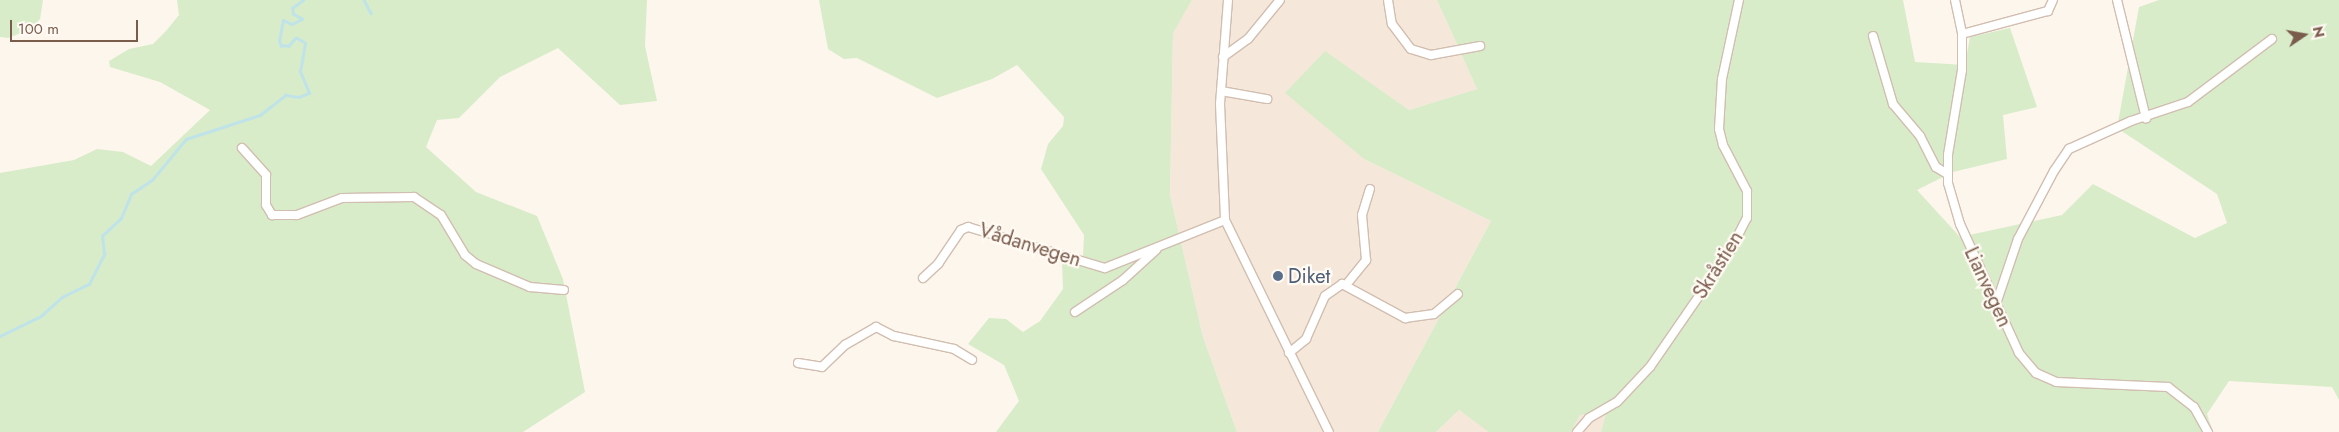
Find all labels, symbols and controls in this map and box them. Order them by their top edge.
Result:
scale bar [12,10,140,42]
north arrow [2279,10,2329,60]
text: 100 m [18,18,59,40]
text: N [2308,24,2330,39]
street label: Vådanvegen [976,218,1084,272]
street label: Skråstien [1688,227,1748,303]
street label: Lianvegen [1959,243,2017,331]
place label: Diket [1288,264,1330,288]
marker: Diket [1272,270,1284,282]

